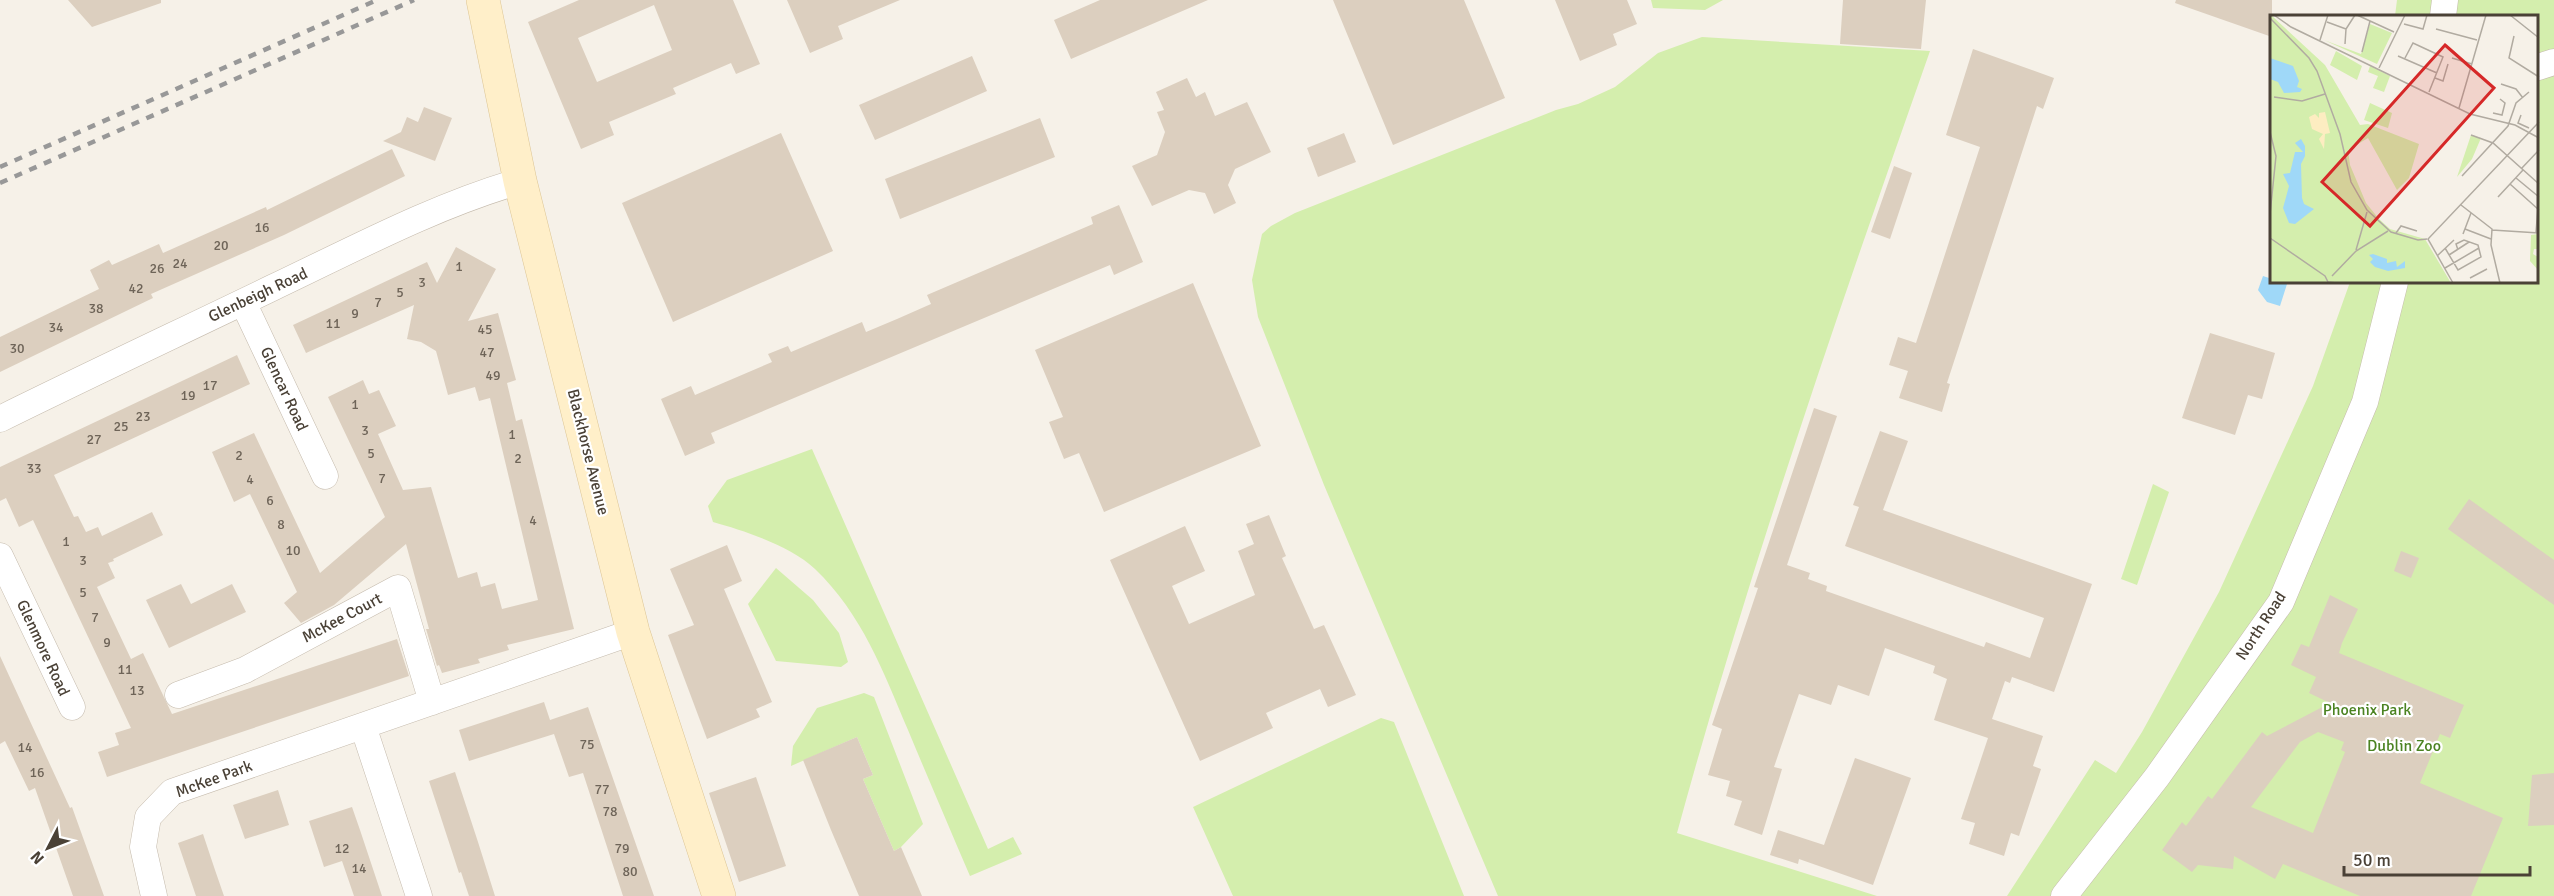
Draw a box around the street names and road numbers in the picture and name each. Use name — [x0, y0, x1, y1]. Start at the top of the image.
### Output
street label: Glenbeigh Road — [205, 263, 311, 327]
street label: Glencar Road — [256, 344, 312, 434]
street label: Blackhorse Avenue — [563, 387, 613, 517]
street label: McKee Court — [299, 588, 386, 647]
street label: North Road — [2232, 588, 2290, 664]
street label: Glenmore Road — [12, 597, 74, 699]
street label: McKee Park — [173, 756, 255, 802]

